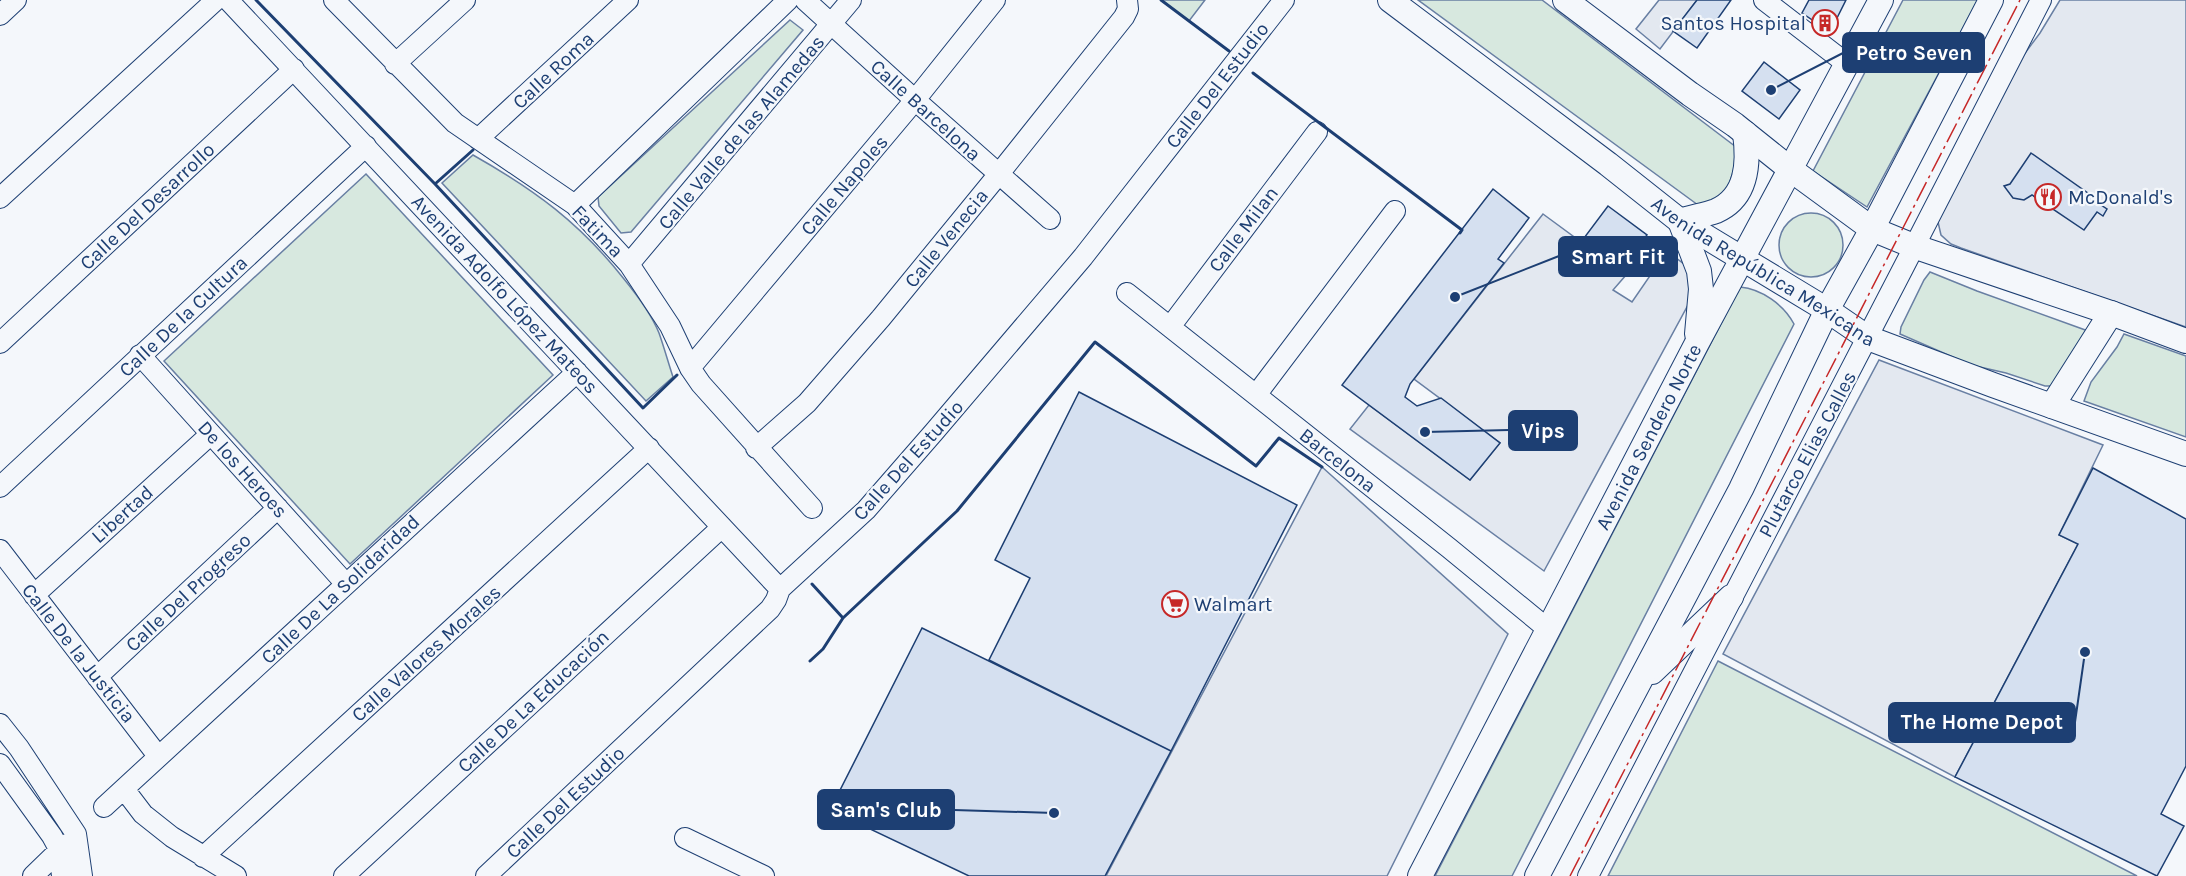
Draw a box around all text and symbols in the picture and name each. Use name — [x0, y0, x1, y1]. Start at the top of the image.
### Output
building icon: Santos Hospital — [1810, 8, 1840, 38]
place label: Santos Hospital — [1661, 12, 1806, 35]
street label: Calle Del Estudio — [1161, 18, 1274, 153]
street label: Calle Roma — [508, 27, 599, 114]
street label: Calle Valle de las Alamedas — [653, 31, 829, 234]
callout: Petro Seven — [1843, 33, 1984, 72]
text: Petro Seven — [1856, 41, 1972, 65]
street label: Calle Barcelona — [866, 55, 986, 166]
street label: Calle Napoles — [796, 131, 893, 240]
street label: Calle Del Desarrollo — [75, 138, 219, 275]
street label: Calle Milan — [1204, 182, 1283, 277]
restaurant icon: McDonald's — [2033, 182, 2063, 212]
street label: Calle Venecia — [900, 184, 993, 292]
place label: McDonald's — [2068, 186, 2173, 209]
street label: Avenida Adolfo López Mateos — [407, 190, 603, 398]
street label: Avenida República Mexicana — [1647, 192, 1878, 351]
street label: Fatima — [567, 200, 628, 262]
callout: Smart Fit — [1559, 237, 1677, 276]
text: Smart Fit — [1571, 245, 1665, 269]
street label: Calle De la Cultura — [114, 251, 252, 382]
street label: Avenida Sendero Norte — [1591, 340, 1706, 534]
street label: Plutarco Elias Calles — [1754, 367, 1861, 541]
street label: Calle Del Estudio — [848, 396, 968, 525]
callout: Vips — [1509, 411, 1577, 450]
street label: De los Heroes — [193, 416, 292, 523]
text: Vips — [1521, 419, 1565, 443]
street label: Barcelona — [1295, 423, 1381, 497]
street label: Libertad — [87, 481, 158, 548]
street label: Calle De La Solidaridad — [256, 510, 424, 669]
street label: Calle Del Progreso — [121, 528, 256, 656]
street label: Calle De la Justicia — [17, 579, 140, 728]
street label: Calle Valores Morales — [347, 580, 506, 726]
supermarket icon: Walmart — [1160, 589, 1190, 619]
place label: Walmart — [1194, 593, 1273, 616]
street label: Calle De La Educación — [453, 625, 614, 778]
callout: The Home Depot — [1889, 703, 2075, 742]
text: The Home Depot — [1901, 710, 2063, 734]
street label: Calle Del Estudio — [501, 742, 629, 863]
callout: Sam's Club — [818, 790, 954, 829]
text: Sam's Club — [830, 798, 942, 822]

